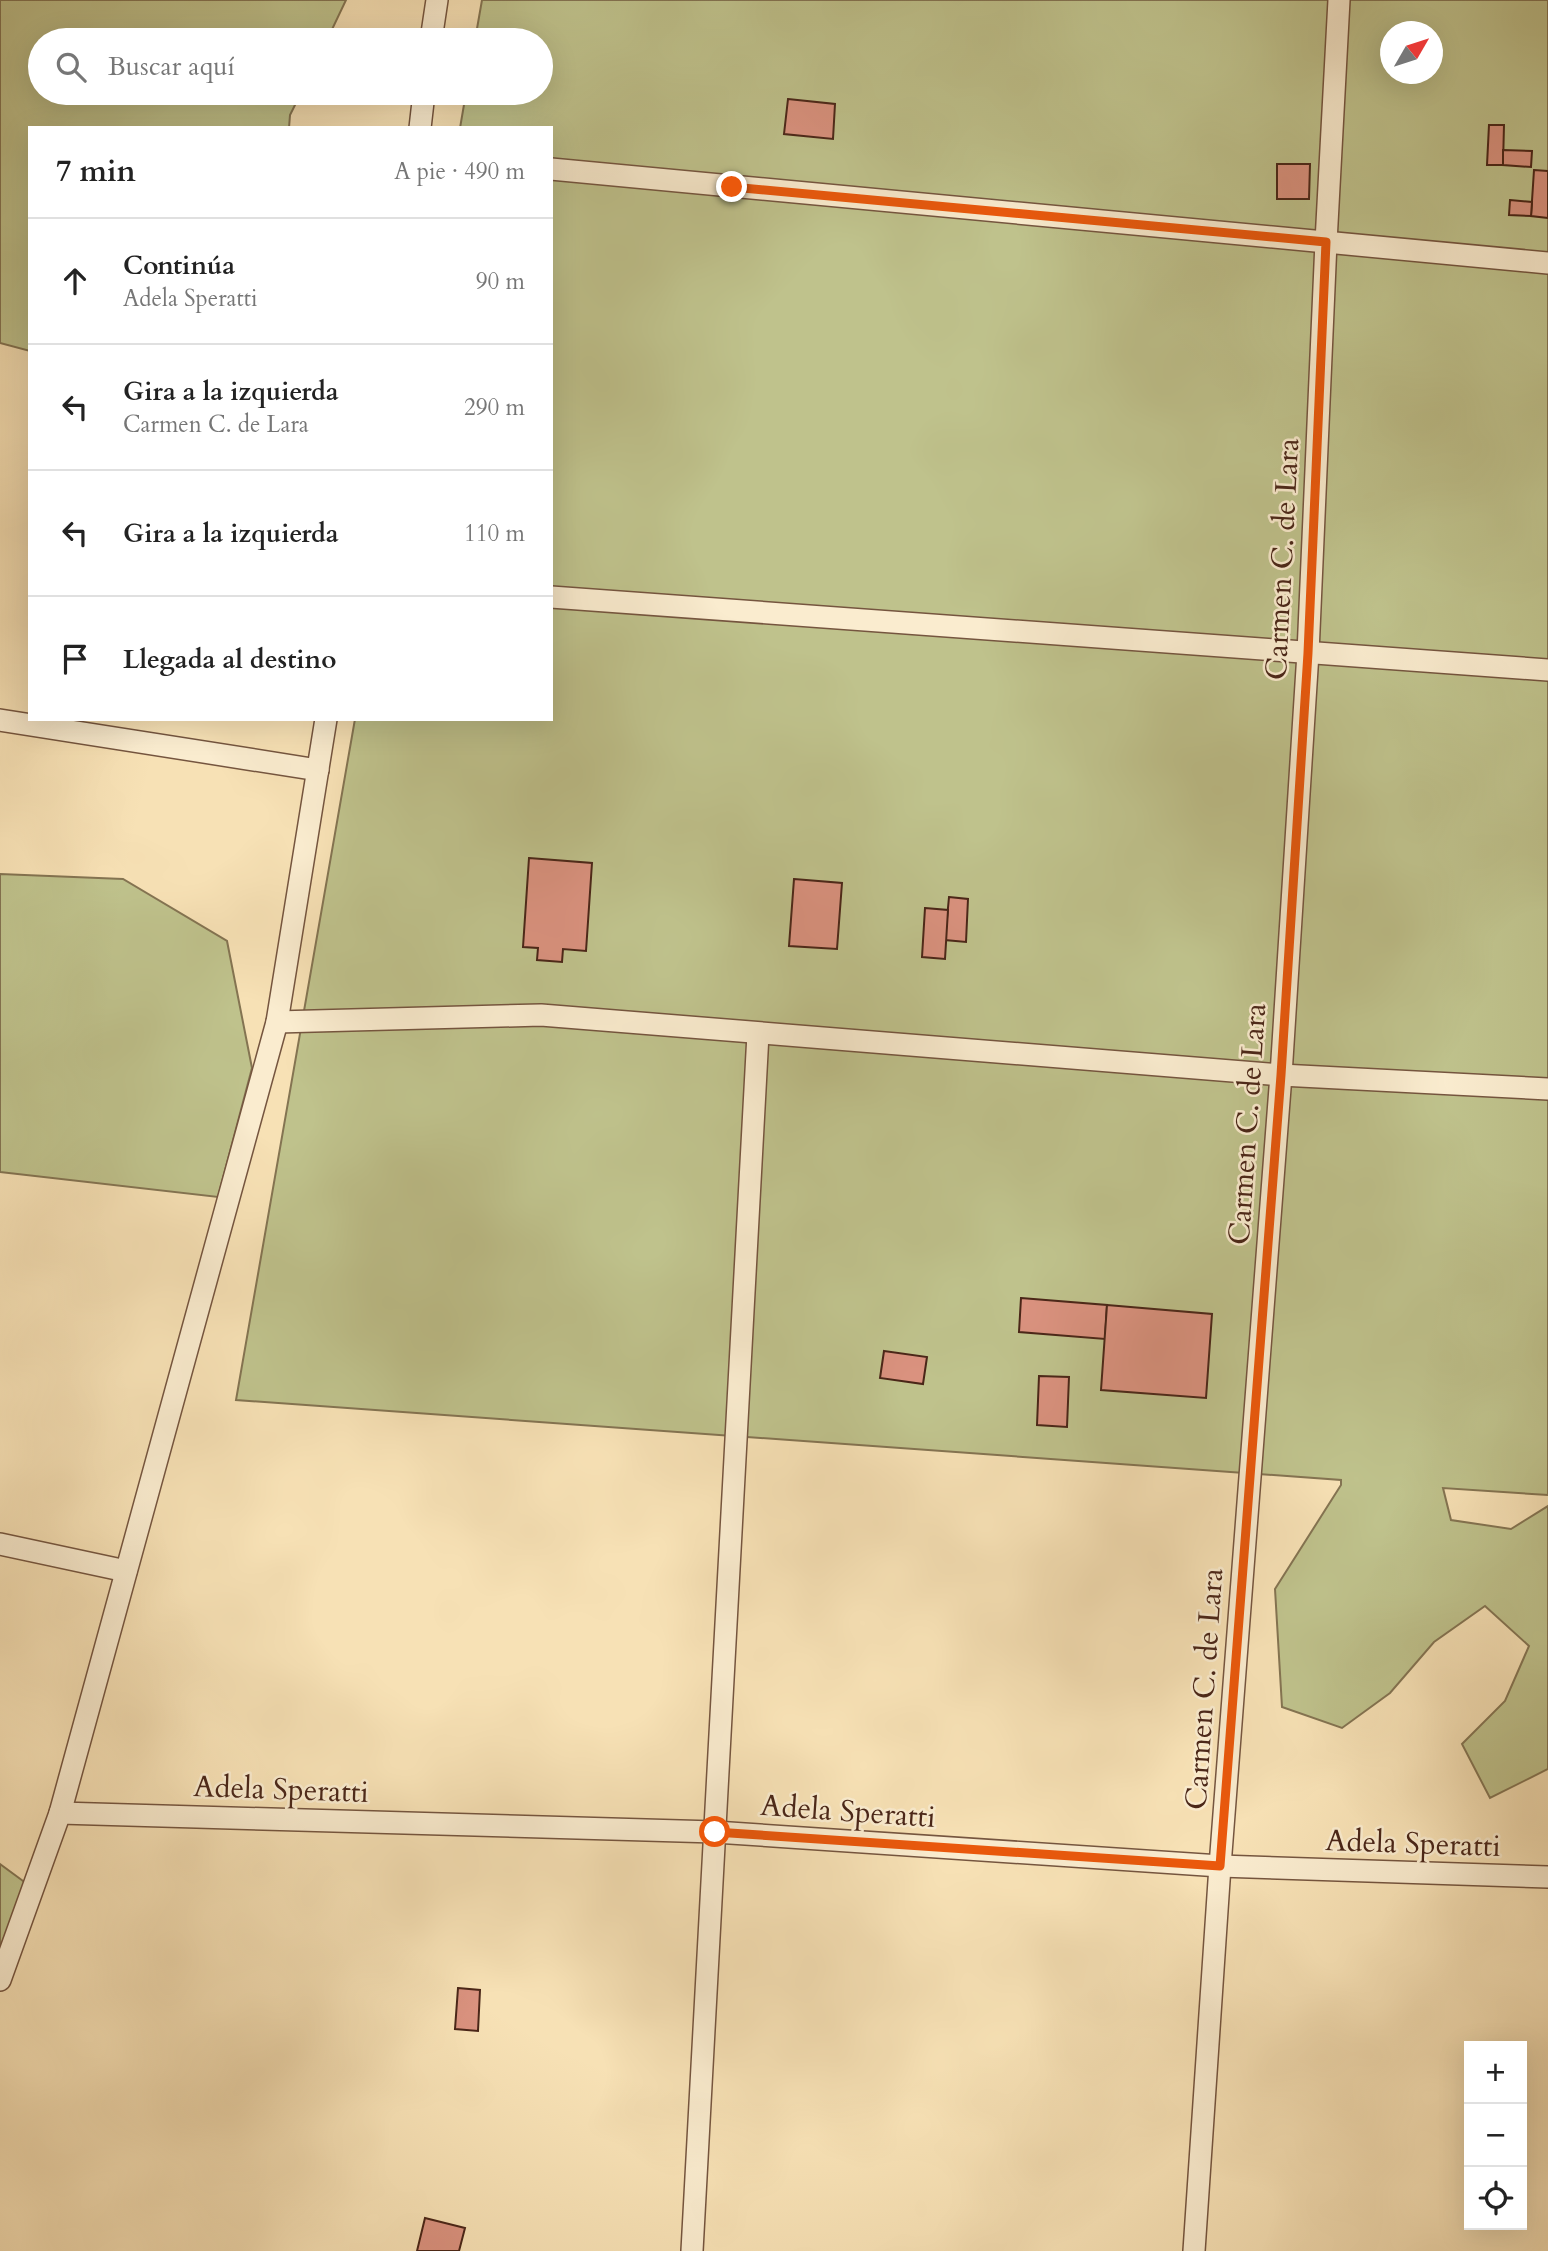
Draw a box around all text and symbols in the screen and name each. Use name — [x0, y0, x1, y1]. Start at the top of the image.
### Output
north arrow — [1380, 21, 1443, 84]
search box — [28, 28, 553, 105]
icon: search — [52, 48, 90, 86]
text: Buscar aquí — [108, 49, 235, 84]
text: 7 min — [56, 151, 136, 192]
text: A pie · 490 m — [394, 156, 525, 187]
route end — [716, 171, 747, 202]
text: Continúa — [123, 248, 235, 283]
icon: ahead — [56, 262, 94, 300]
text: 90 m — [476, 266, 525, 297]
text: Adela Speratti — [123, 283, 258, 314]
text: Gira a la izquierda — [123, 374, 339, 409]
icon: left — [56, 388, 94, 426]
text: 290 m — [464, 392, 525, 423]
text: Carmen C. de Lara — [123, 409, 309, 440]
street label: Carmen C. de Lara — [1256, 437, 1309, 681]
icon: left — [56, 514, 94, 552]
text: Gira a la izquierda — [123, 516, 339, 551]
text: 110 m — [464, 518, 525, 549]
icon: arrive — [56, 640, 94, 678]
text: Llegada al destino — [123, 642, 337, 677]
street label: Carmen C. de Lara — [1219, 1002, 1276, 1246]
street label: Carmen C. de Lara — [1176, 1567, 1233, 1811]
street label: Adela Speratti — [193, 1766, 369, 1813]
street label: Adela Speratti — [759, 1785, 937, 1838]
route start — [699, 1816, 730, 1847]
street label: Adela Speratti — [1325, 1820, 1501, 1867]
map controls — [1464, 2041, 1527, 2230]
button: + — [1464, 2041, 1527, 2104]
button: − — [1464, 2104, 1527, 2167]
button: locate — [1464, 2167, 1527, 2230]

